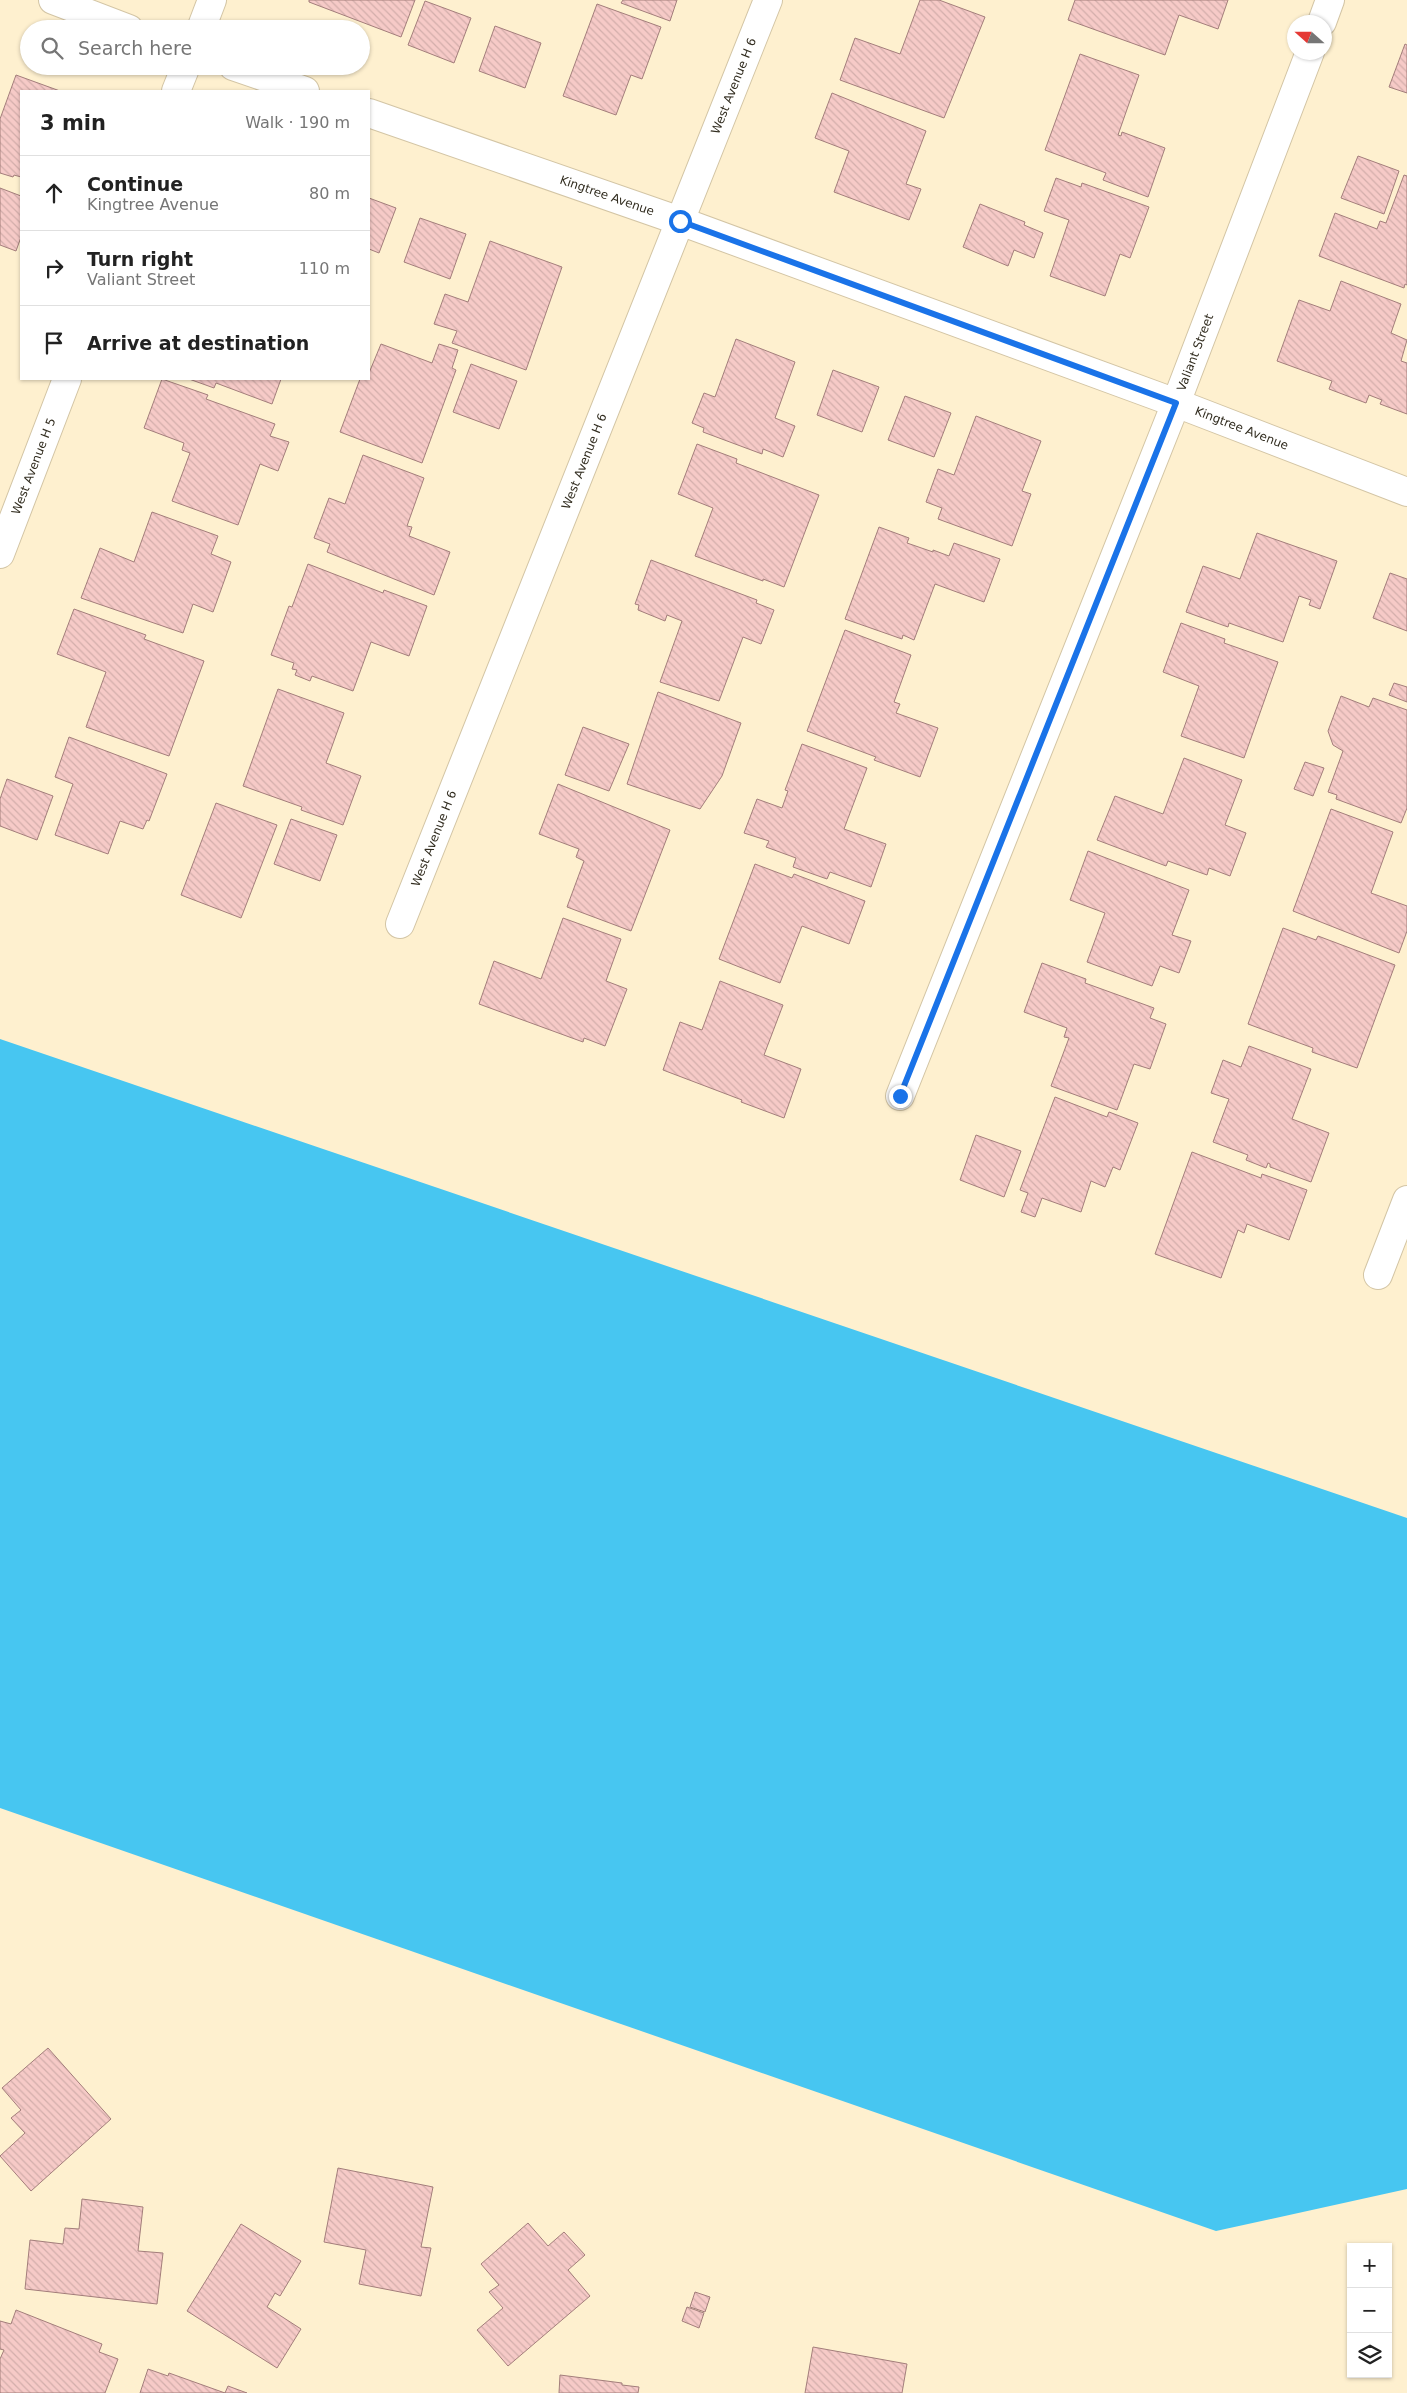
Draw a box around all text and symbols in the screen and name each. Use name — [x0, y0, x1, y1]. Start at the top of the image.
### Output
north arrow — [1287, 15, 1332, 60]
search box — [20, 20, 370, 75]
icon: search — [38, 34, 66, 62]
street label: West Avenue H 6 — [708, 36, 759, 136]
text: Search here — [78, 37, 192, 59]
text: 3 min — [40, 111, 106, 135]
text: Walk · 190 m — [245, 113, 350, 132]
text: Continue — [87, 173, 183, 195]
street label: Kingtree Avenue — [558, 173, 656, 219]
icon: ahead — [40, 179, 68, 207]
text: 80 m — [309, 184, 350, 203]
text: Kingtree Avenue — [87, 195, 219, 214]
route start — [669, 210, 692, 233]
text: Turn right — [87, 248, 193, 270]
icon: right — [40, 254, 68, 282]
text: 110 m — [299, 259, 350, 278]
text: Valiant Street — [87, 270, 195, 289]
street label: Valiant Street — [1174, 312, 1216, 393]
icon: arrive — [40, 329, 68, 357]
text: Arrive at destination — [87, 332, 309, 354]
street label: Kingtree Avenue — [1193, 404, 1290, 453]
street label: West Avenue H 6 — [559, 411, 610, 511]
street label: West Avenue H 5 — [9, 416, 58, 516]
street label: West Avenue H 6 — [409, 788, 459, 889]
route end — [889, 1085, 912, 1108]
map controls — [1347, 2243, 1392, 2378]
button: + — [1347, 2243, 1392, 2288]
button: − — [1347, 2288, 1392, 2333]
button: layers — [1347, 2333, 1392, 2378]

